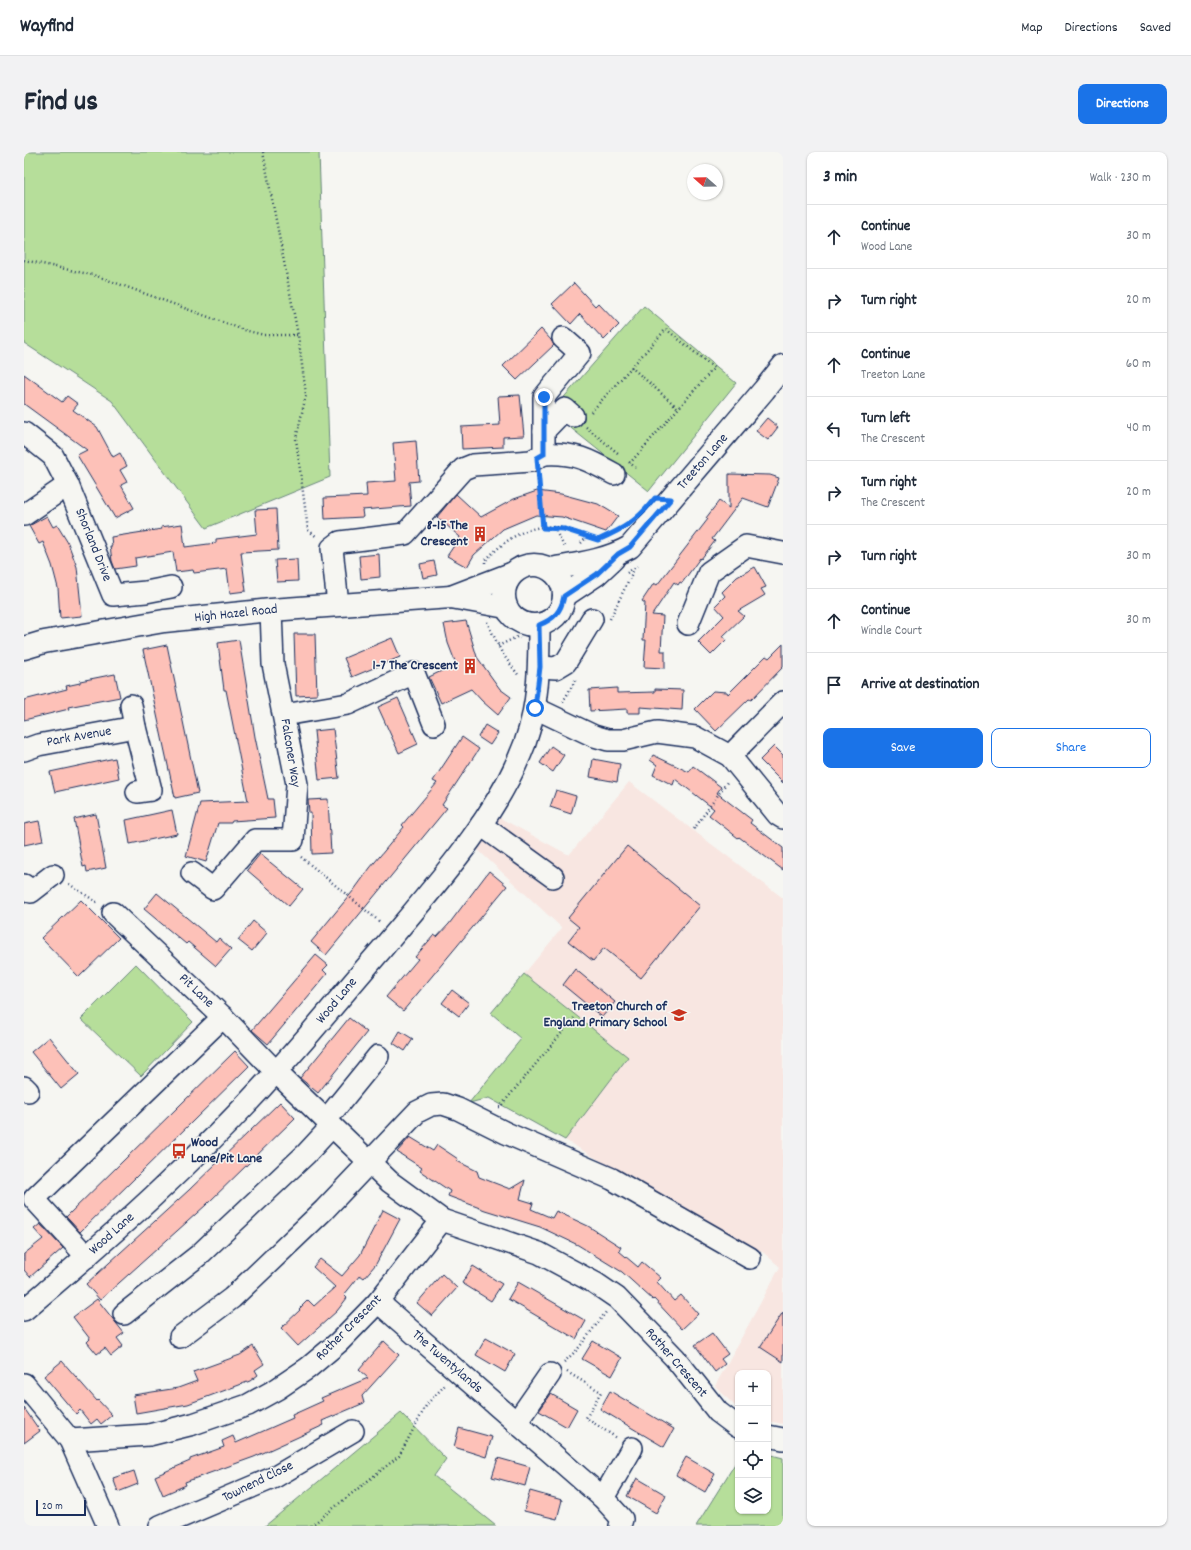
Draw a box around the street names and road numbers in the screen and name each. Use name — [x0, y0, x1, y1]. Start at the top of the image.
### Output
street label: Treeton Lane — [673, 429, 733, 495]
street label: Shorland Drive — [69, 505, 117, 585]
street label: High Hazel Road — [193, 600, 279, 628]
street label: Falconer Way — [275, 717, 305, 789]
street label: Park Avenue — [45, 721, 113, 753]
street label: Pit Lane — [174, 969, 218, 1013]
street label: Wood Lane — [312, 973, 362, 1029]
street label: Wood Lane — [85, 1208, 139, 1260]
street label: Rother Crescent — [311, 1290, 387, 1366]
street label: Rother Crescent — [640, 1324, 712, 1402]
street label: The Twentylands — [407, 1325, 487, 1399]
street label: Townend Close — [219, 1456, 297, 1508]

